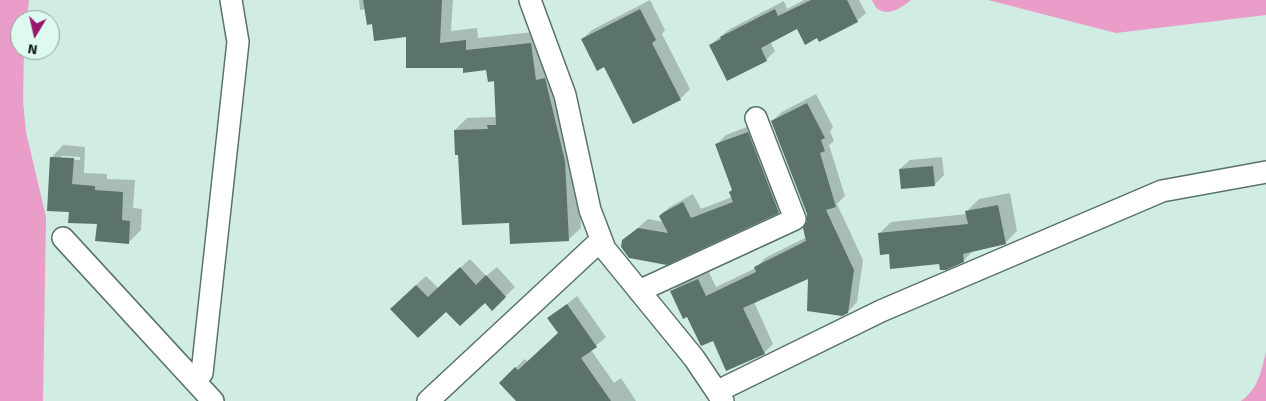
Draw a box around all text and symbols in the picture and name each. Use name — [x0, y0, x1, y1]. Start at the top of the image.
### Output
north arrow — [10, 10, 60, 60]
text: N — [27, 40, 39, 58]

